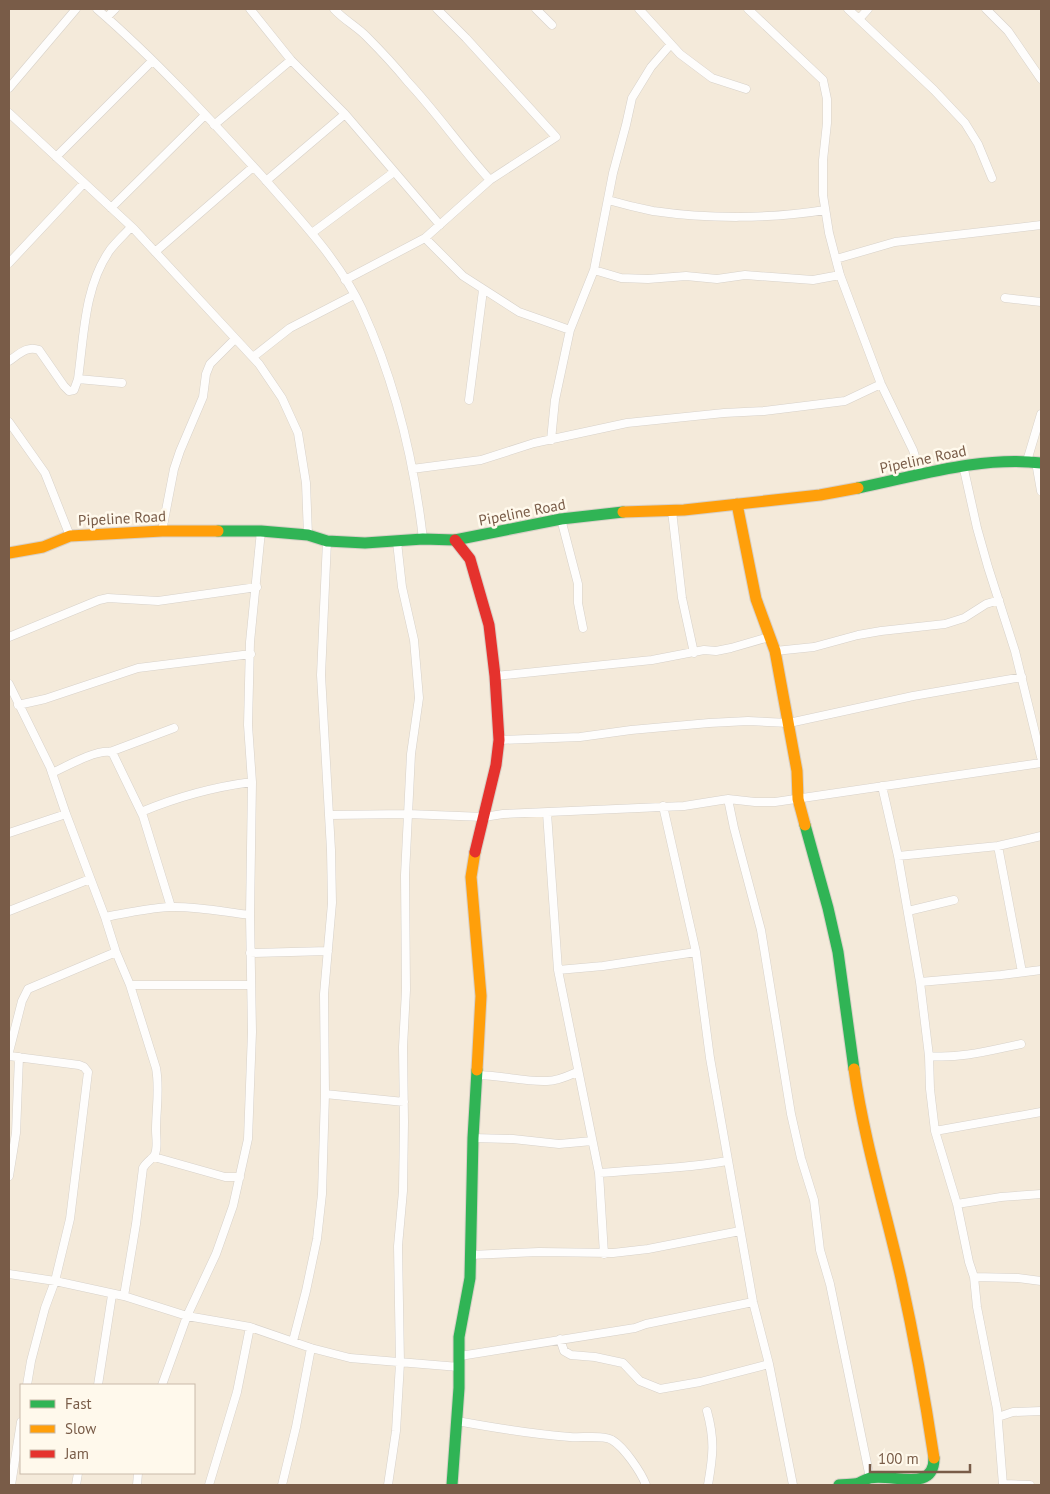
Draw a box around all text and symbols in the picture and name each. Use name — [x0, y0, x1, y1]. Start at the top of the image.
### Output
street label: Pipeline Road — [878, 441, 968, 477]
street label: Pipeline Road — [477, 494, 567, 530]
street label: Pipeline Road — [77, 506, 167, 530]
legend — [20, 1384, 195, 1474]
text: Fast — [65, 1394, 92, 1413]
text: Slow — [65, 1419, 96, 1438]
scale bar — [870, 1442, 970, 1474]
text: Jam — [64, 1444, 89, 1463]
text: 100 m — [878, 1449, 919, 1468]

